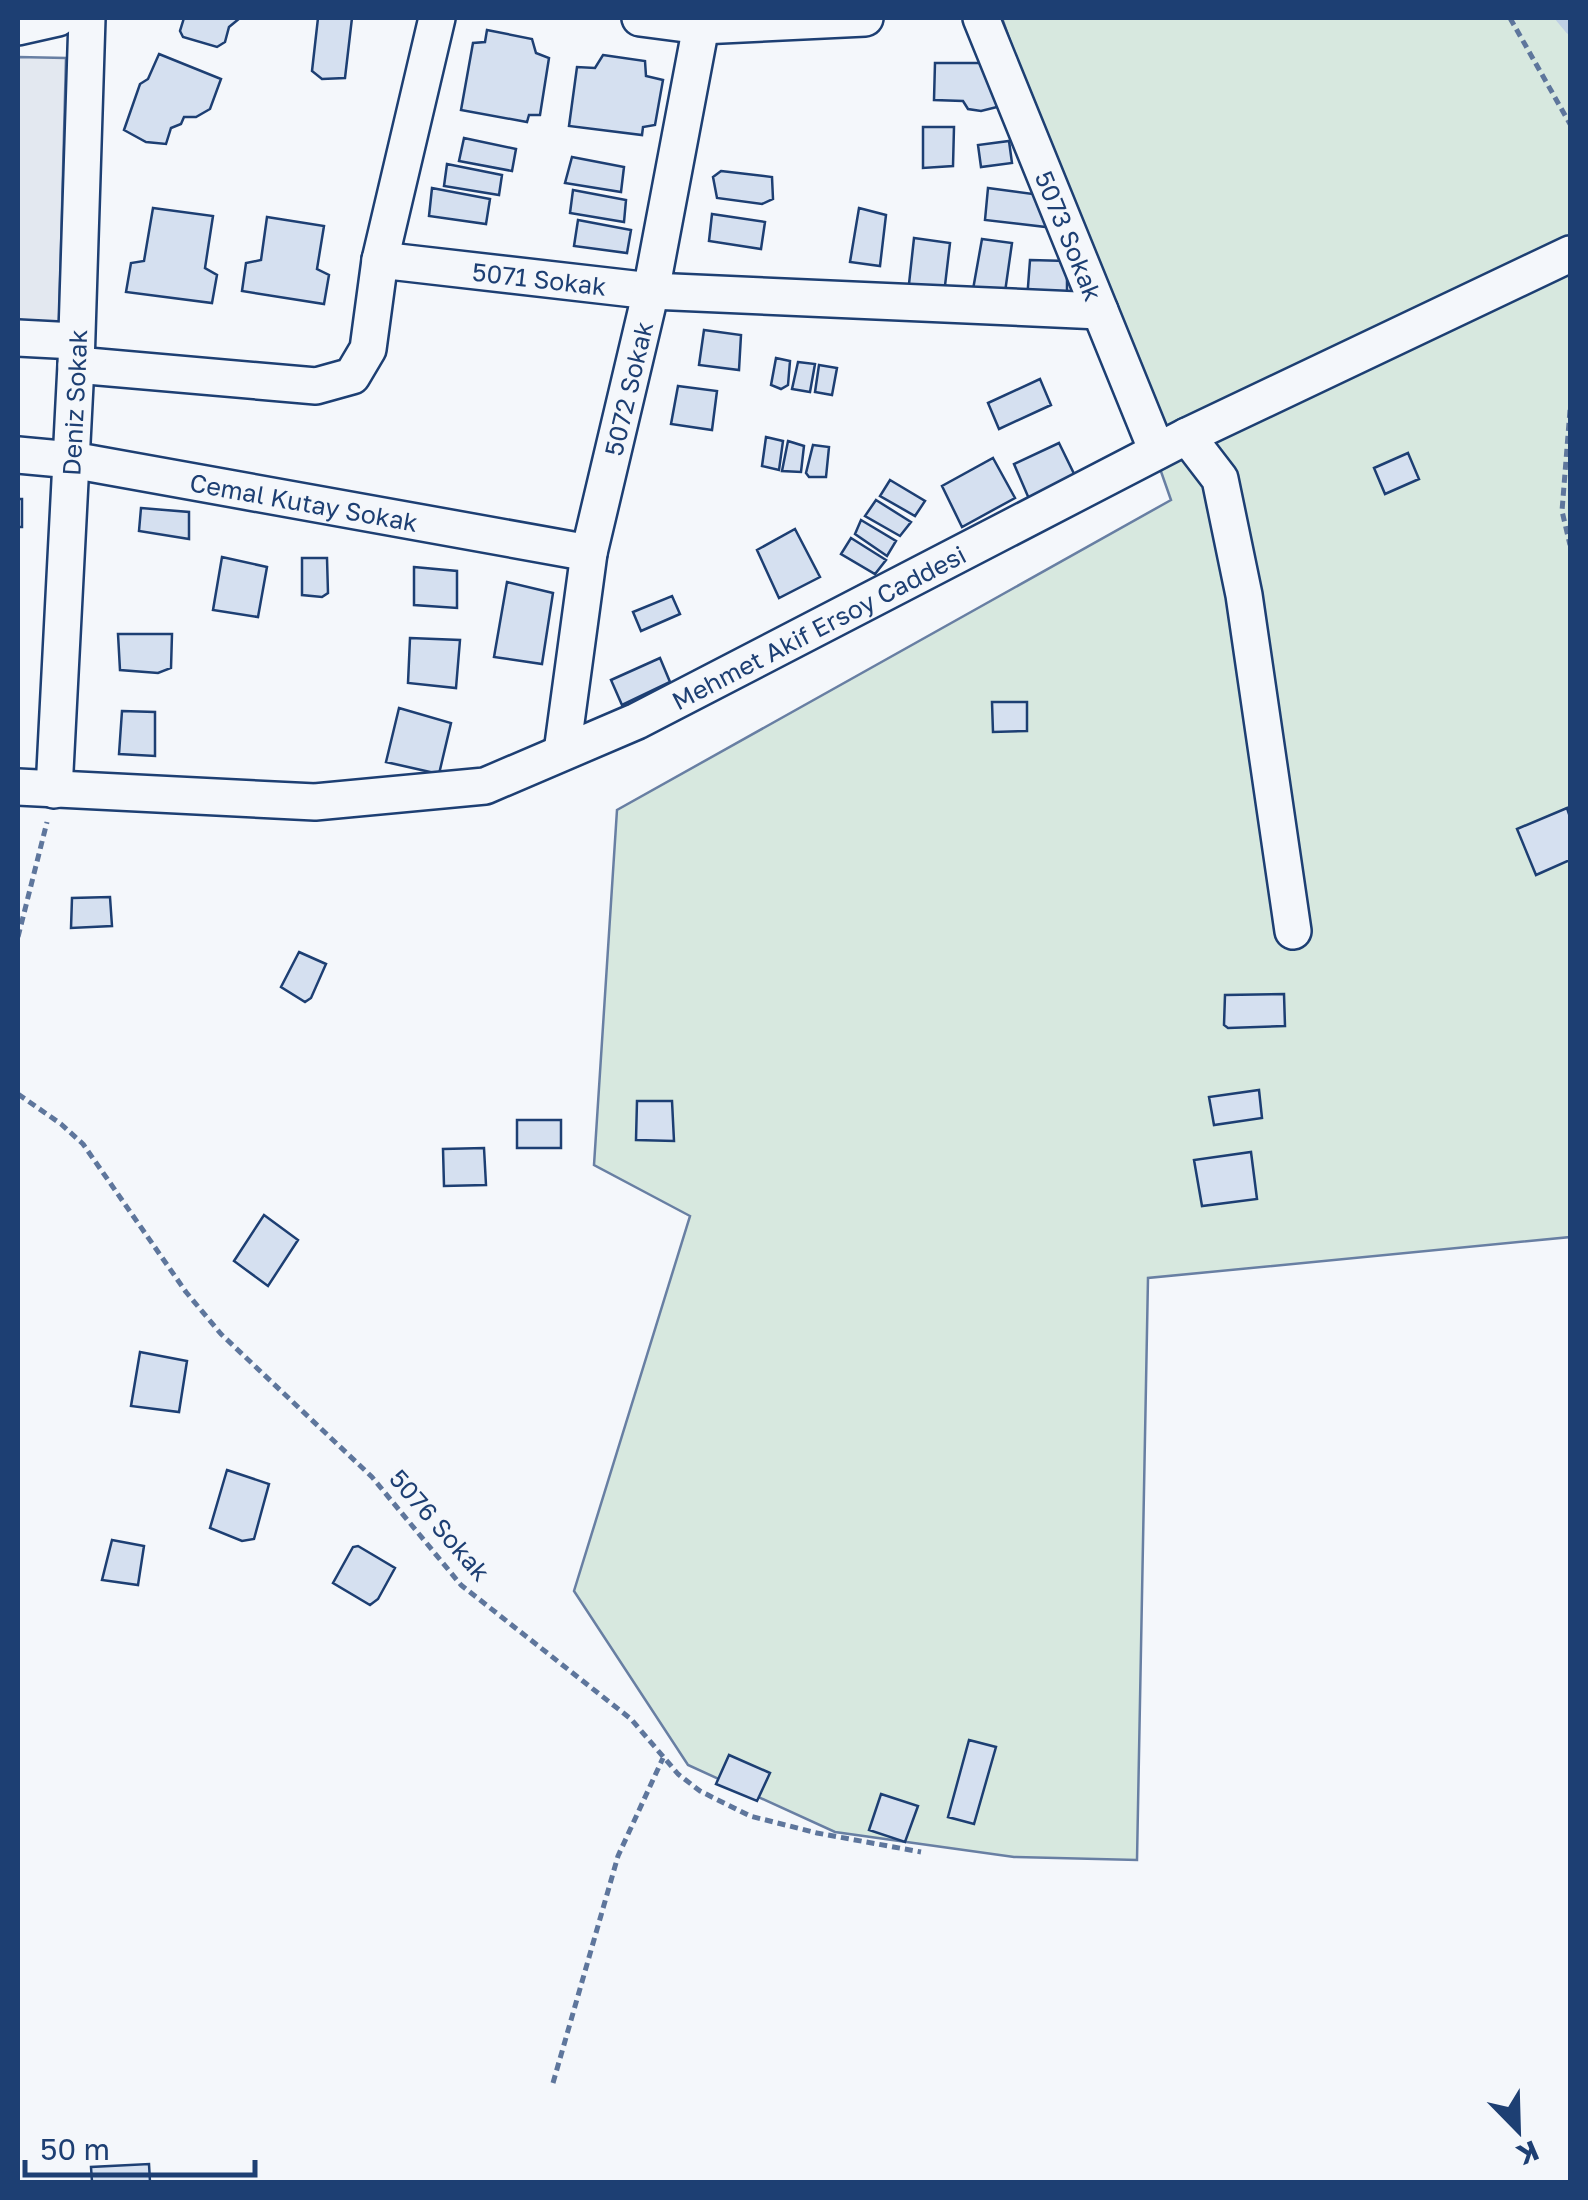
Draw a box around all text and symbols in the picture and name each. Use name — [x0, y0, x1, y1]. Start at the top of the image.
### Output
street label: 5073 Sokak — [1029, 166, 1110, 305]
street label: 5071 Sokak — [471, 255, 608, 301]
street label: 5072 Sokak — [597, 318, 659, 459]
street label: Deniz Sokak — [55, 329, 93, 476]
street label: Cemal Kutay Sokak — [188, 466, 421, 537]
street label: Mehmet Akif Ersoy Caddesi — [666, 538, 971, 716]
street label: 5076 Sokak — [383, 1463, 497, 1587]
north arrow — [1468, 2080, 1568, 2180]
scale bar — [25, 2115, 255, 2177]
text: 50 m — [40, 2131, 110, 2167]
text: K — [1512, 2134, 1544, 2173]

